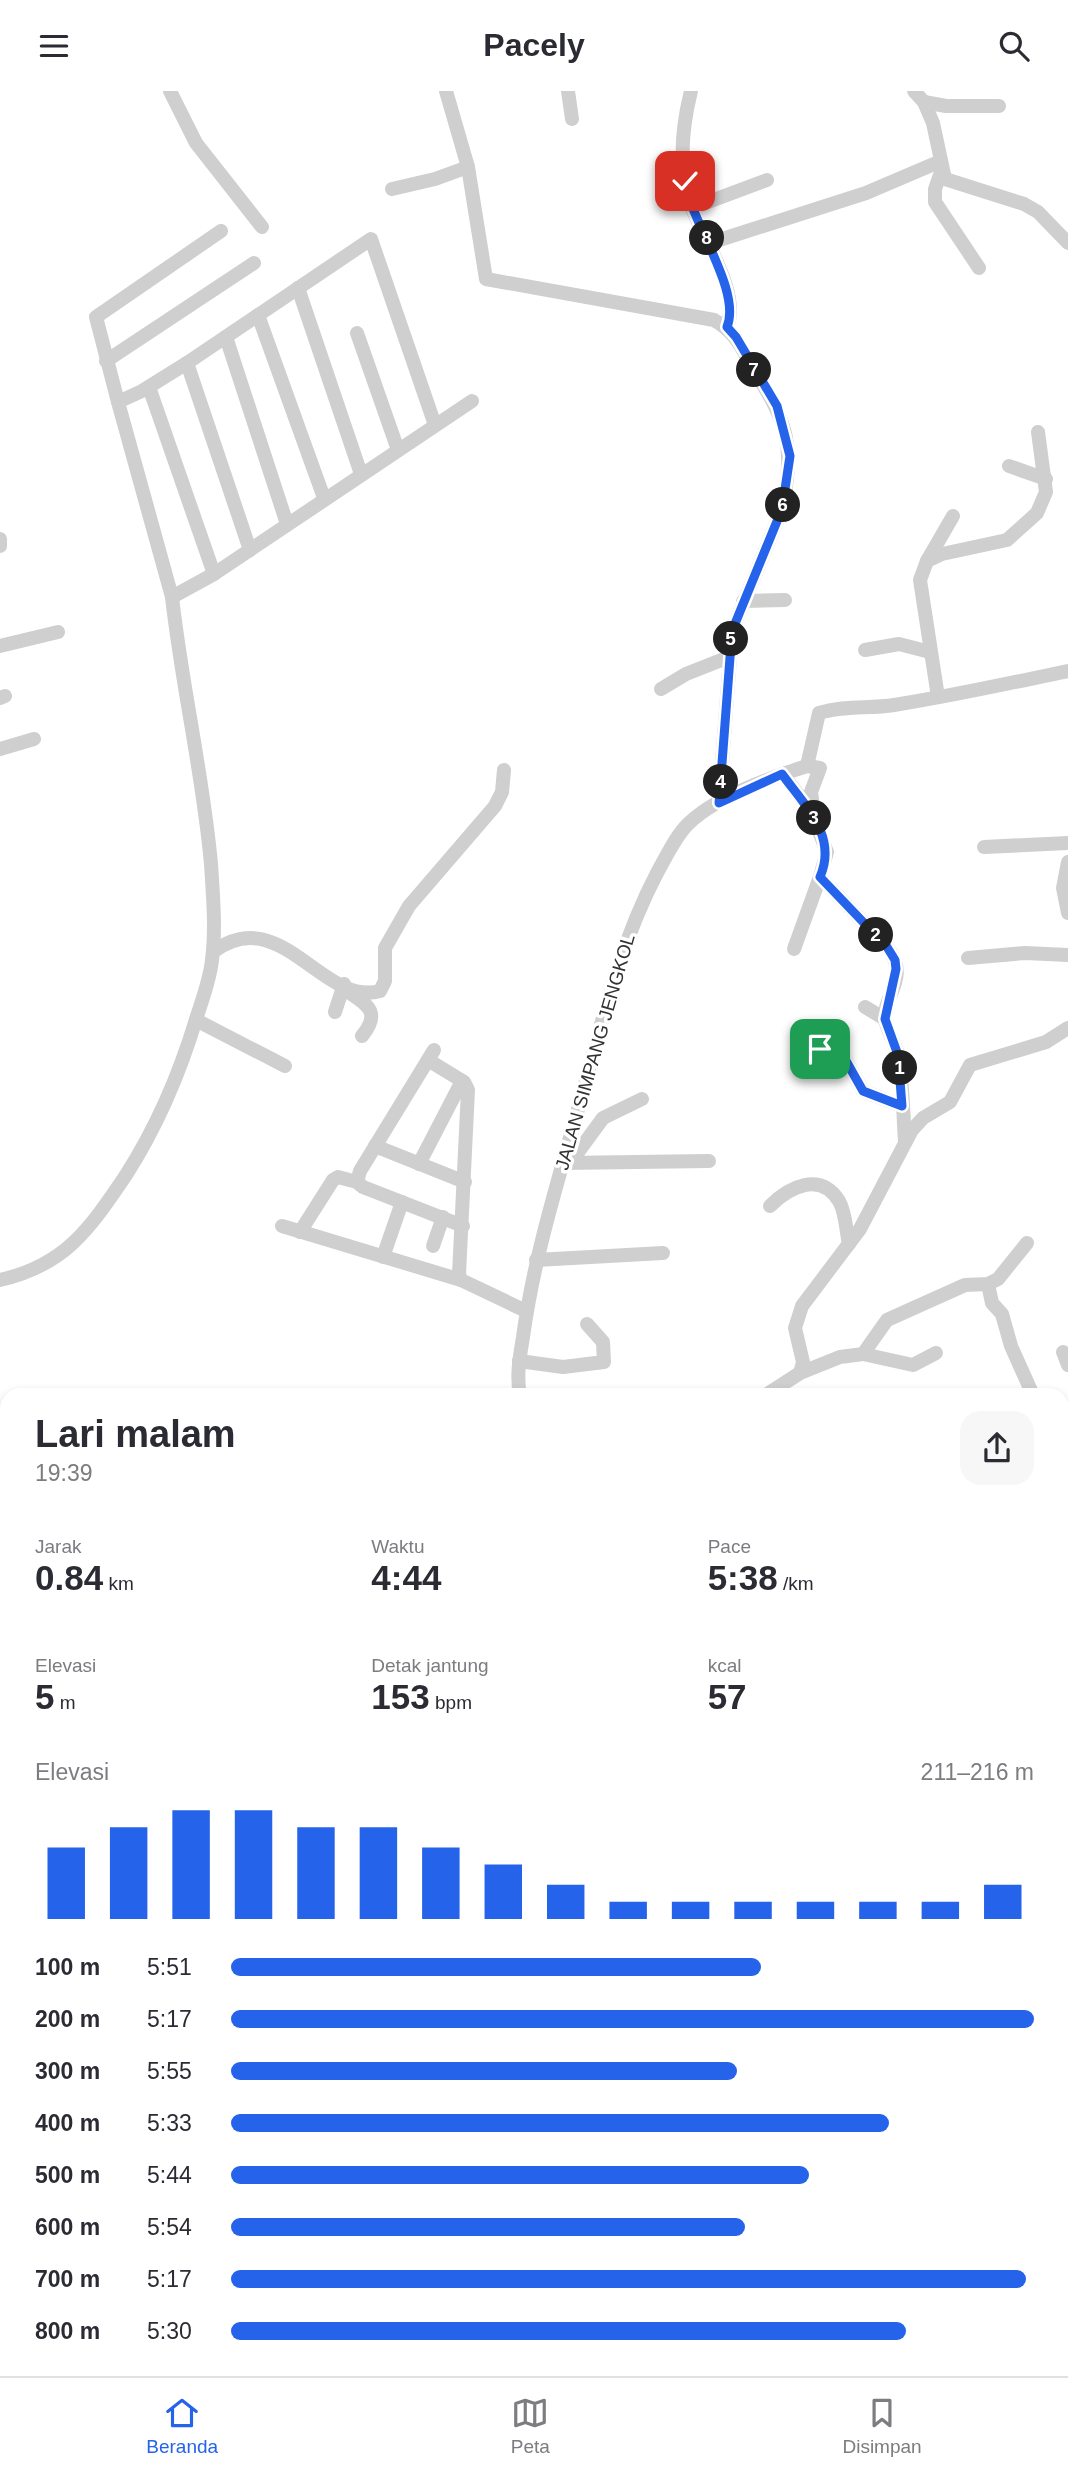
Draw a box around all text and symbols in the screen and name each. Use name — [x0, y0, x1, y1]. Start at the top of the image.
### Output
icon: menu — [35, 27, 73, 65]
text: Pacely — [483, 27, 585, 63]
icon: search — [995, 27, 1033, 65]
pin — [655, 151, 715, 211]
icon: check — [666, 162, 704, 200]
pin: 8 — [690, 221, 724, 255]
text: 8 — [701, 227, 712, 248]
pin: 7 — [736, 353, 772, 387]
text: 7 — [748, 359, 759, 380]
pin: 6 — [766, 487, 800, 523]
text: 6 — [777, 494, 788, 515]
pin: 5 — [714, 621, 748, 657]
text: 5 — [725, 628, 736, 649]
pin: 4 — [704, 765, 738, 799]
text: 4 — [715, 771, 726, 792]
pin: 3 — [796, 801, 832, 835]
text: 3 — [808, 807, 819, 828]
pin: 2 — [858, 917, 894, 953]
text: 2 — [870, 924, 881, 945]
street label: JALAN SIMPANG JENGKOL — [551, 932, 639, 1172]
pin — [790, 1019, 850, 1079]
icon: arrive — [801, 1030, 839, 1068]
pin: 1 — [883, 1051, 918, 1086]
text: 1 — [894, 1057, 905, 1078]
button: share — [960, 1411, 1034, 1485]
text: Lari malam — [35, 1413, 236, 1455]
text: 19:39 — [35, 1460, 93, 1486]
text: Jarak — [35, 1536, 81, 1557]
text: Waktu — [371, 1536, 424, 1557]
text: Pace — [708, 1536, 751, 1557]
text: 0.84 — [35, 1558, 103, 1597]
text: 4:44 — [371, 1558, 441, 1597]
text: 5:38 — [708, 1558, 778, 1597]
text: km — [103, 1573, 134, 1594]
text: /km — [778, 1573, 814, 1594]
text: Elevasi — [35, 1655, 96, 1676]
text: Detak jantung — [371, 1655, 489, 1676]
text: kcal — [708, 1655, 741, 1676]
text: 5 — [35, 1677, 54, 1716]
text: 153 — [371, 1677, 430, 1716]
text: 57 — [708, 1677, 747, 1716]
text: m — [54, 1692, 76, 1713]
text: bpm — [430, 1692, 472, 1713]
text: Elevasi — [35, 1759, 109, 1785]
text: 211–216 m — [921, 1759, 1034, 1785]
text: 100 m — [35, 1954, 100, 1980]
text: 5:51 — [147, 1954, 192, 1980]
text: 200 m — [35, 2006, 100, 2032]
text: 5:17 — [147, 2006, 192, 2032]
text: 300 m — [35, 2058, 100, 2084]
text: 5:55 — [147, 2058, 192, 2084]
text: 400 m — [35, 2110, 100, 2136]
text: 5:33 — [147, 2110, 192, 2136]
text: 500 m — [35, 2162, 100, 2188]
text: 5:44 — [147, 2162, 192, 2188]
text: 600 m — [35, 2214, 100, 2240]
text: 5:54 — [147, 2214, 192, 2240]
text: 700 m — [35, 2266, 100, 2292]
text: 5:17 — [147, 2266, 192, 2292]
text: 800 m — [35, 2318, 100, 2344]
text: 5:30 — [147, 2318, 192, 2344]
tab: Beranda — [146, 2394, 218, 2458]
tab: Peta — [511, 2394, 550, 2458]
tab: Disimpan — [842, 2394, 922, 2458]

